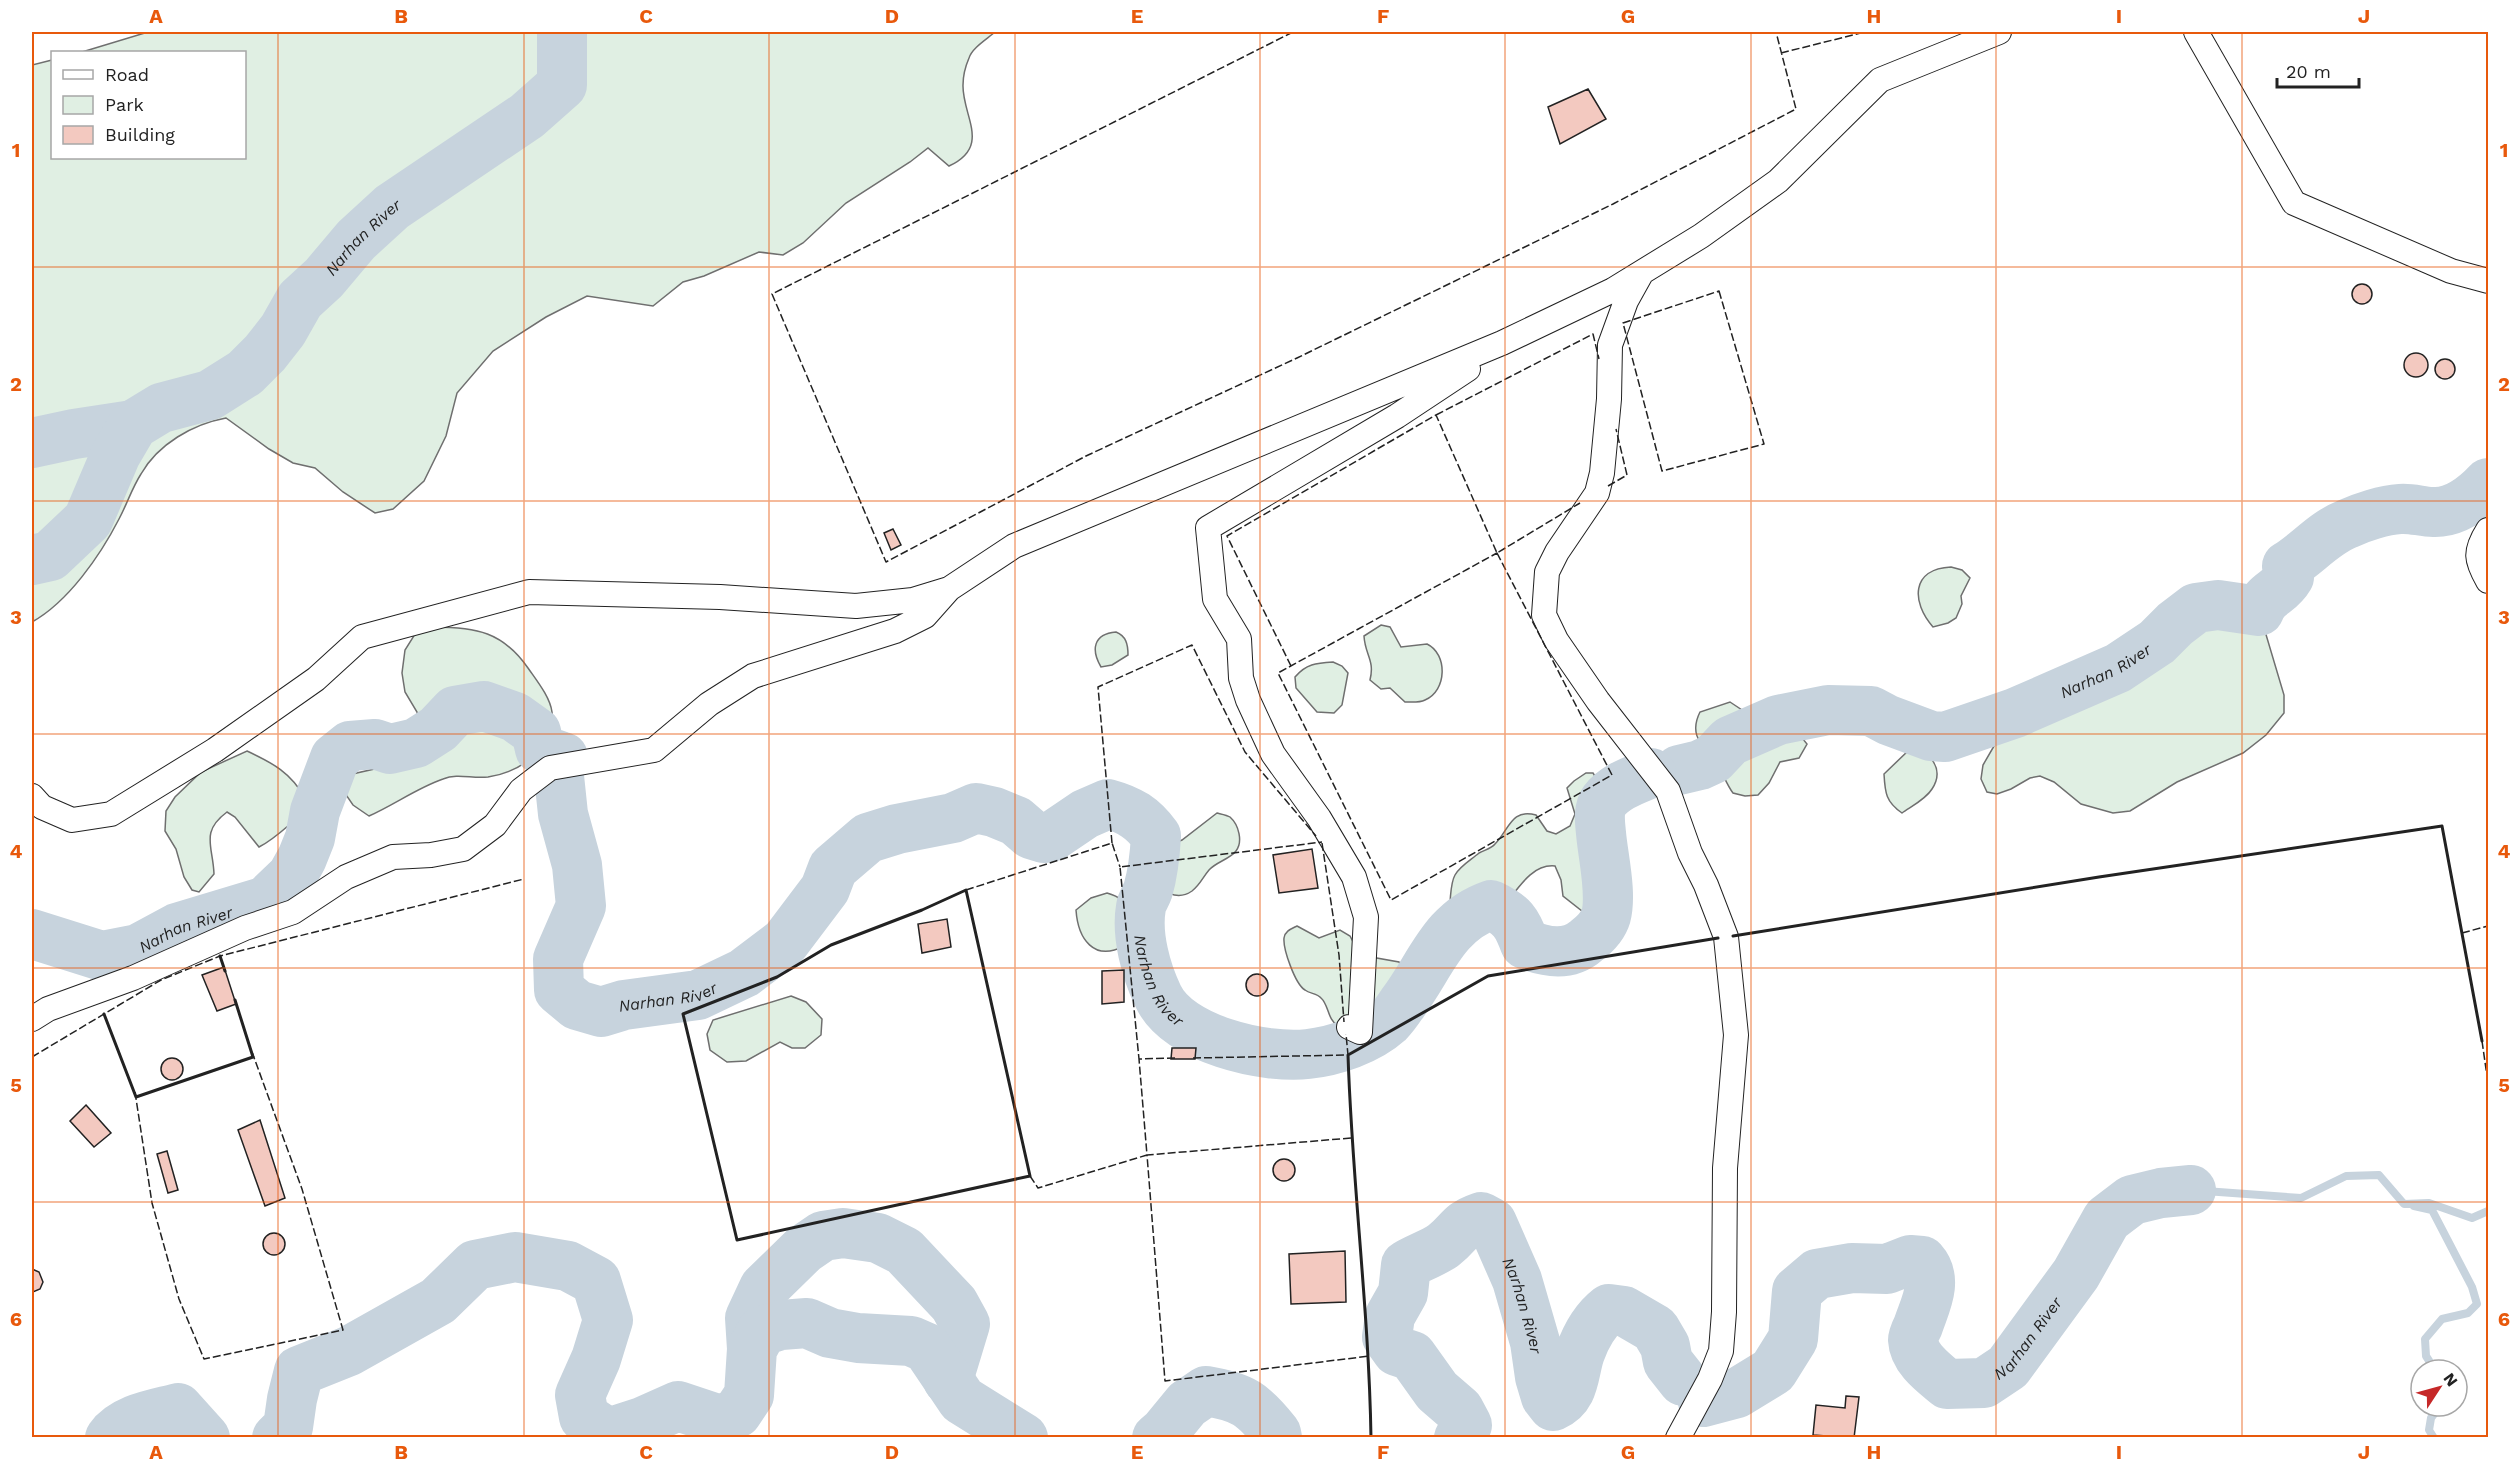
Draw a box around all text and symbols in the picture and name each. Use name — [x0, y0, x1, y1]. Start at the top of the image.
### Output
text: A — [149, 4, 163, 28]
text: B — [394, 4, 408, 28]
text: C — [639, 4, 653, 28]
text: D — [885, 4, 899, 28]
text: E — [1131, 4, 1143, 28]
text: F — [1377, 4, 1389, 28]
text: G — [1621, 4, 1635, 28]
text: H — [1867, 4, 1881, 28]
text: I — [2116, 4, 2122, 28]
text: J — [2358, 4, 2370, 28]
legend — [51, 51, 246, 159]
scale bar — [2277, 51, 2360, 89]
text: 20 m — [2286, 61, 2331, 82]
text: Road — [105, 64, 149, 85]
text: Park — [105, 94, 144, 115]
text: Building — [105, 124, 175, 145]
text: 1 — [12, 138, 20, 162]
text: 1 — [2500, 138, 2508, 162]
water label: Narhan River — [321, 195, 405, 279]
text: 2 — [10, 372, 22, 396]
text: 2 — [2498, 372, 2510, 396]
text: 3 — [10, 605, 22, 629]
text: 3 — [2498, 605, 2510, 629]
water label: Narhan River — [2057, 639, 2155, 702]
text: 4 — [10, 839, 23, 863]
text: 4 — [2498, 839, 2511, 863]
water label: Narhan River — [136, 902, 236, 957]
water label: Narhan River — [1130, 934, 1188, 1031]
water label: Narhan River — [617, 978, 721, 1016]
text: 5 — [10, 1073, 22, 1097]
text: 5 — [2498, 1073, 2510, 1097]
water label: Narhan River — [1498, 1255, 1546, 1355]
water label: Narhan River — [1990, 1293, 2066, 1384]
text: 6 — [10, 1307, 22, 1331]
text: 6 — [2498, 1307, 2510, 1331]
north arrow — [2409, 1358, 2469, 1418]
text: N — [2440, 1369, 2462, 1390]
text: A — [149, 1440, 163, 1464]
text: B — [394, 1440, 408, 1464]
text: C — [639, 1440, 653, 1464]
text: D — [885, 1440, 899, 1464]
text: E — [1131, 1440, 1143, 1464]
text: F — [1377, 1440, 1389, 1464]
text: G — [1621, 1440, 1635, 1464]
text: H — [1867, 1440, 1881, 1464]
text: I — [2116, 1440, 2122, 1464]
text: J — [2358, 1440, 2370, 1464]

